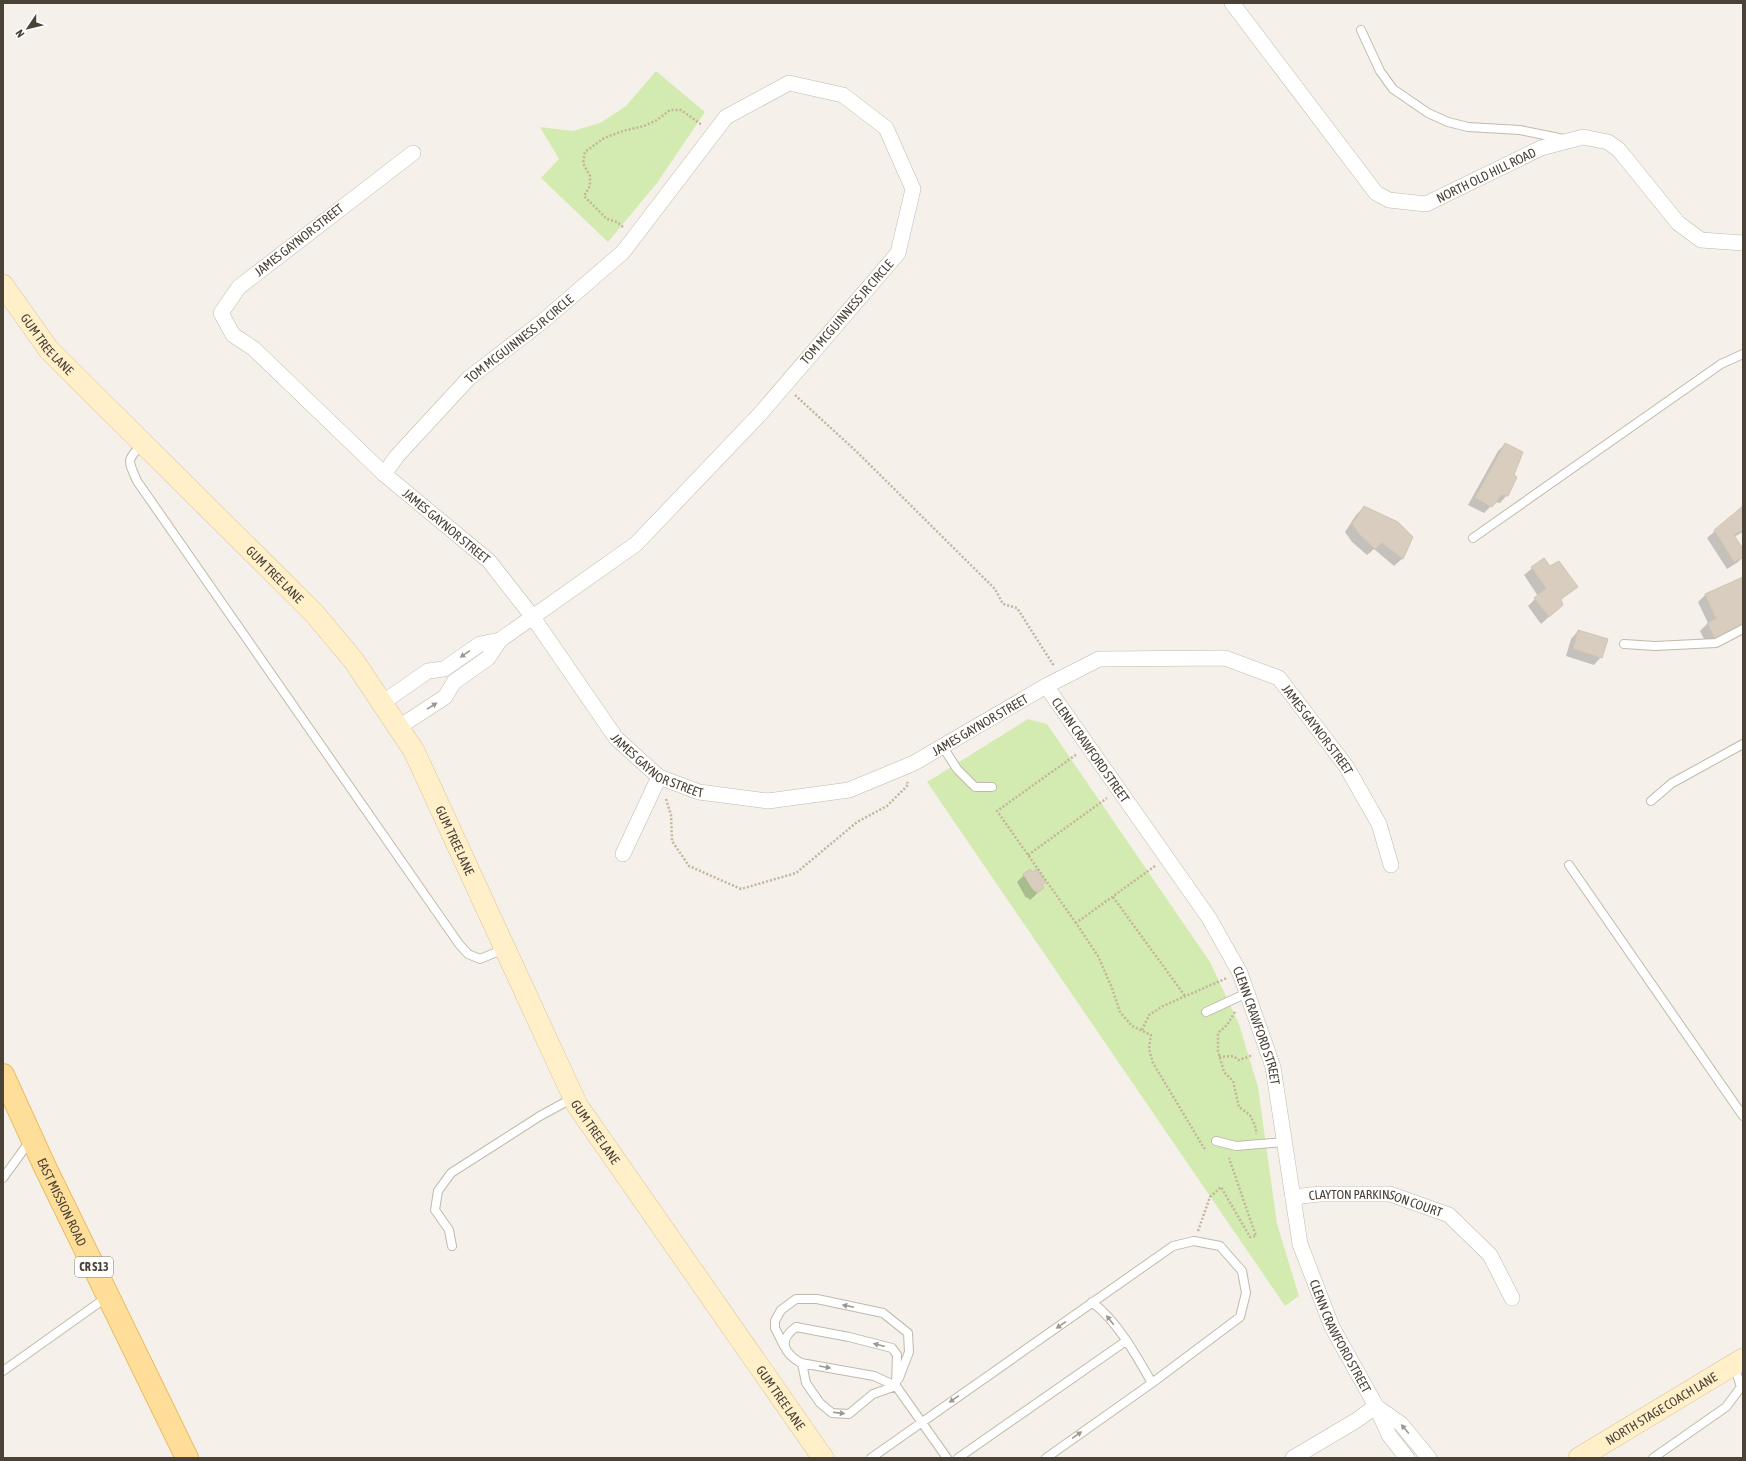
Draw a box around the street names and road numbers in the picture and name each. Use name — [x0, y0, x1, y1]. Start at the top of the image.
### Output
street label: NORTH OLD HILL ROAD — [1434, 144, 1538, 205]
street label: JAMES GAYNOR STREET — [252, 201, 347, 279]
street label: TOM MCGUINNESS JR CIRCLE — [797, 256, 897, 367]
street label: TOM MCGUINNESS JR CIRCLE — [461, 291, 576, 385]
street label: GUM TREE LANE — [18, 311, 77, 378]
street label: JAMES GAYNOR STREET — [400, 485, 493, 566]
street label: GUM TREE LANE — [243, 543, 307, 606]
street label: JAMES GAYNOR STREET — [1279, 682, 1357, 777]
street label: JAMES GAYNOR STREET — [929, 691, 1031, 758]
street label: CLENN CRAWFORD STREET — [1049, 695, 1133, 805]
street label: JAMES GAYNOR STREET — [608, 731, 704, 800]
street label: GUM TREE LANE — [433, 803, 478, 878]
street label: CLENN CRAWFORD STREET — [1230, 963, 1283, 1086]
street label: GUM TREE LANE — [568, 1098, 623, 1167]
street label: EAST MISSION ROAD — [34, 1156, 90, 1248]
street label: CLAYTON PARKINSON COURT — [1308, 1187, 1445, 1220]
road number: CR S13 — [75, 1257, 113, 1277]
street label: CLENN CRAWFORD STREET — [1307, 1277, 1375, 1395]
street label: GUM TREE LANE — [753, 1363, 809, 1433]
street label: NORTH STAGE COACH LANE — [1603, 1369, 1720, 1448]

